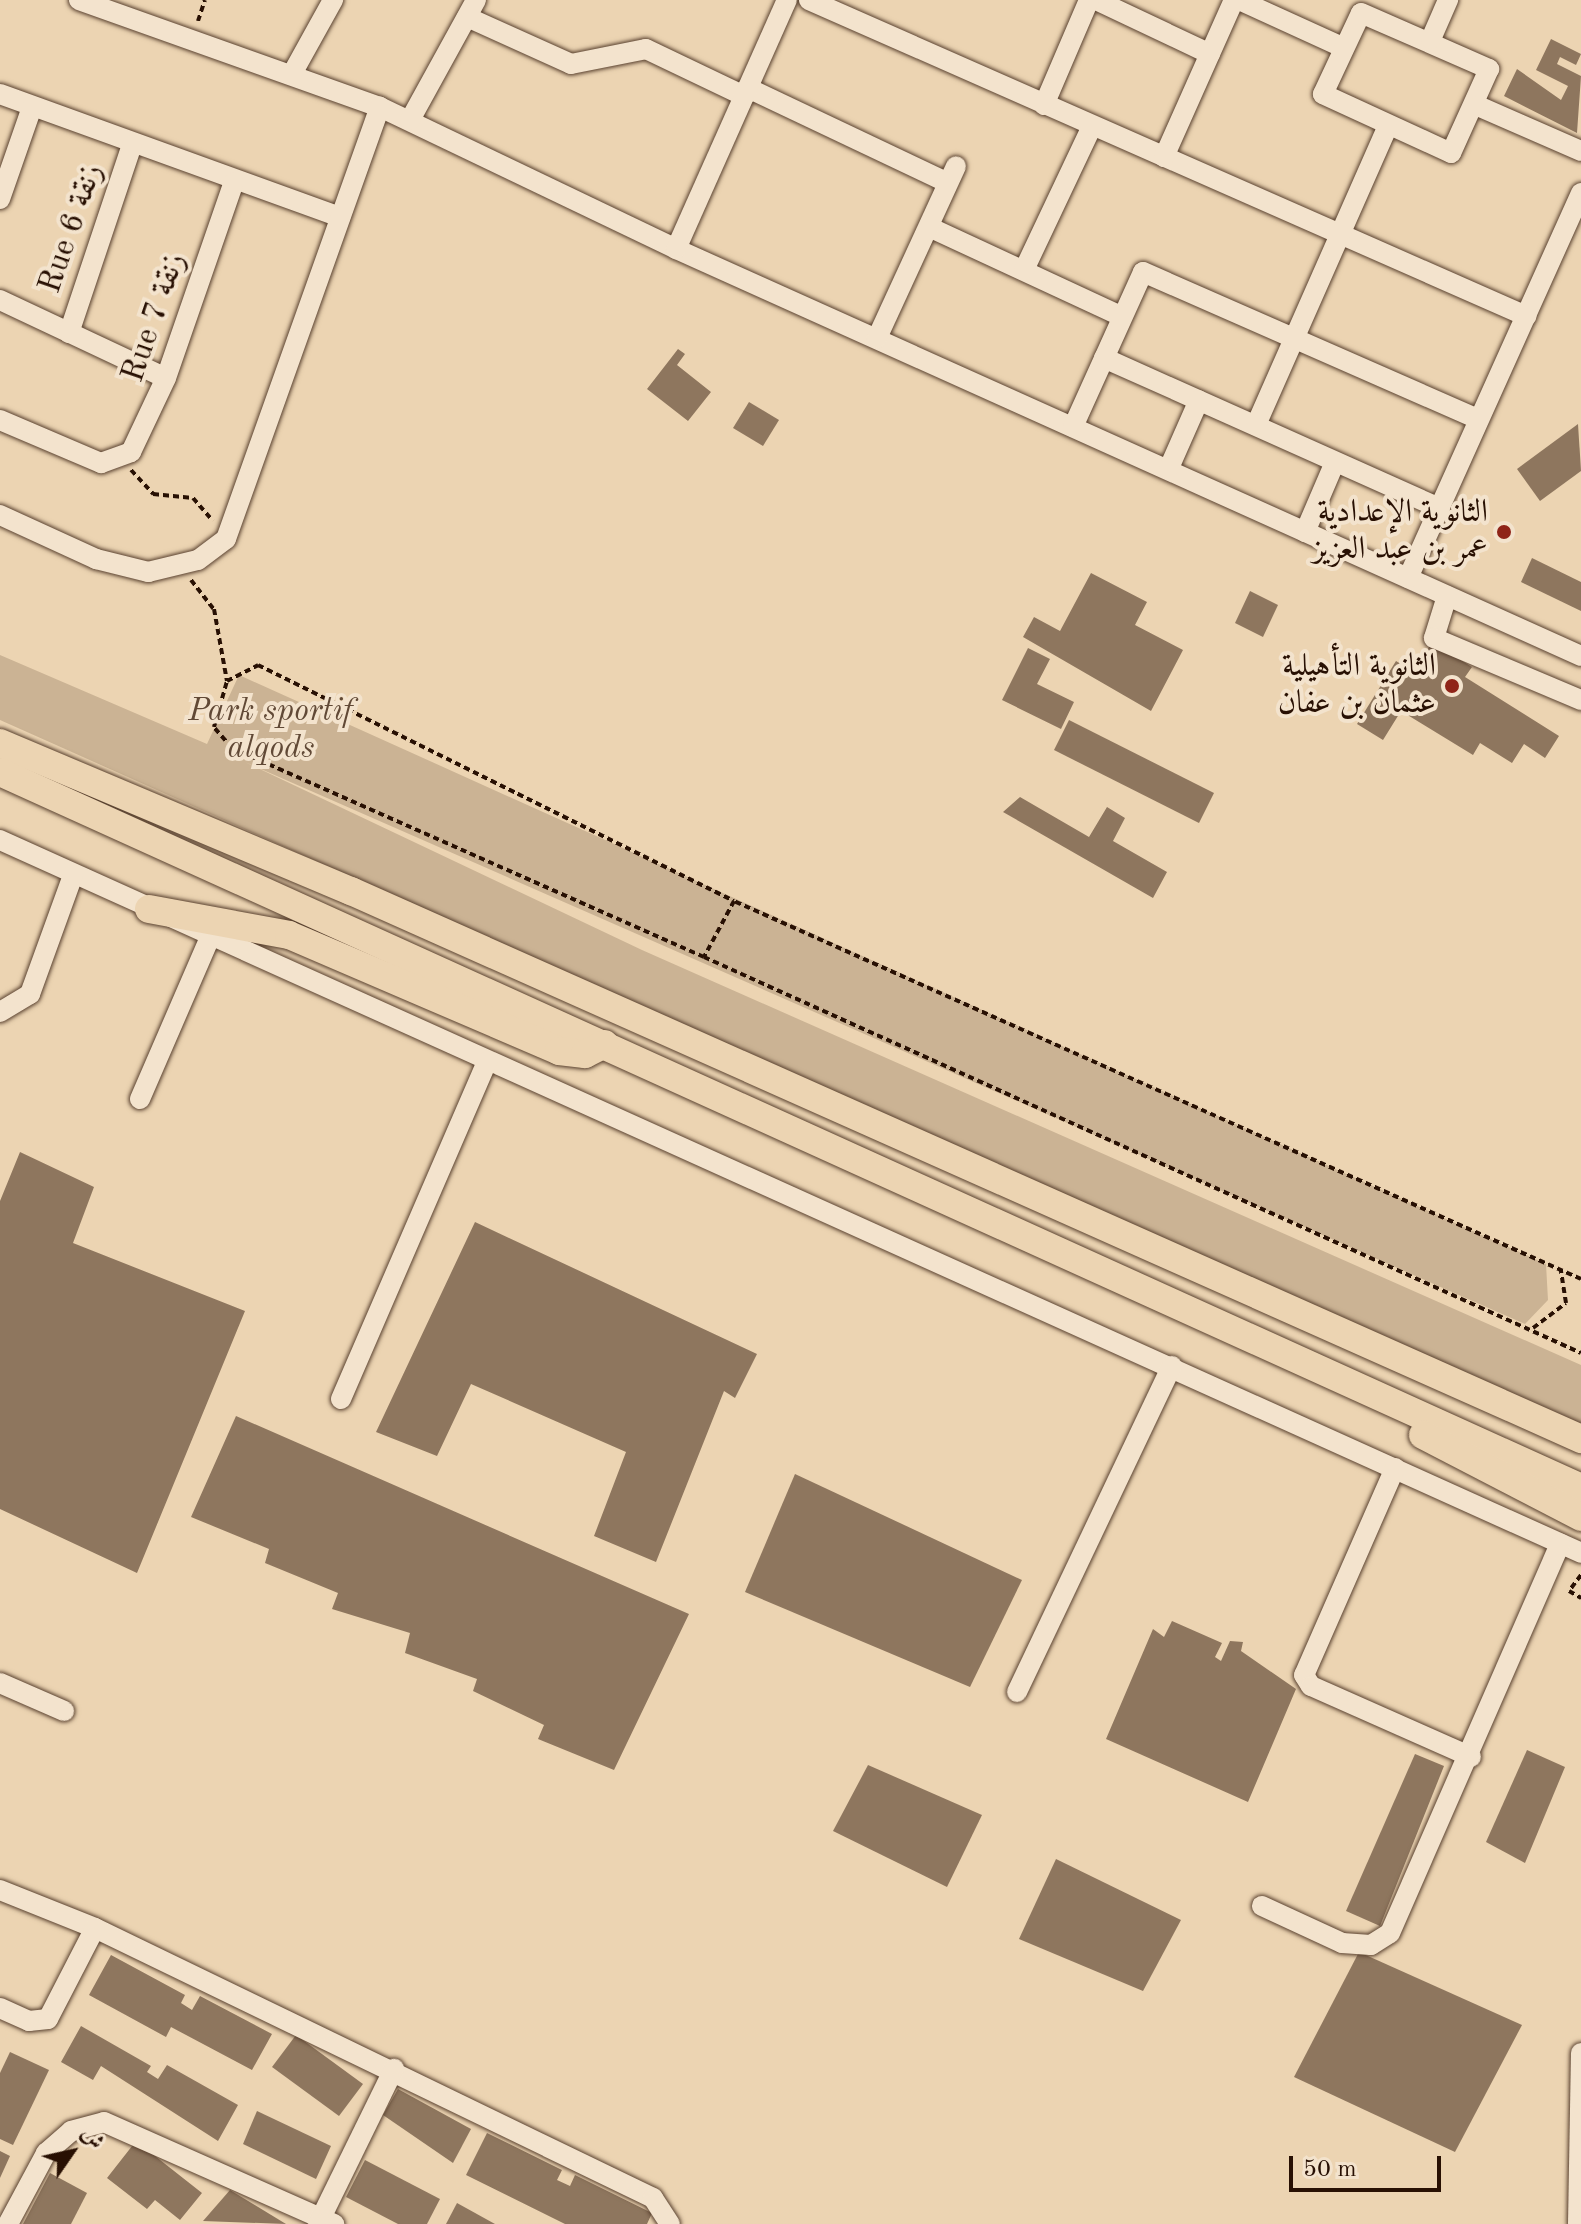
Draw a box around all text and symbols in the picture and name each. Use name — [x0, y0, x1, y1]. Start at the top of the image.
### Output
street label: Rue 6 زنقة — [32, 159, 112, 299]
street label: Rue 7 زنقة — [115, 248, 195, 388]
place label: الثانوية الإعدادية عمر بن عبد العزيز — [1312, 495, 1488, 570]
marker: الثانوية الإعدادية عمر بن عبد العزيز — [1495, 523, 1513, 541]
place label: الثانوية التأهيلية عثمان بن عفان — [1278, 649, 1436, 724]
marker: الثانوية التأهيلية عثمان بن عفان — [1443, 677, 1461, 695]
park label: Park sportif alqods — [188, 694, 354, 769]
north arrow — [32, 2112, 112, 2192]
text: ش — [77, 2123, 107, 2154]
scale bar — [1293, 2140, 1445, 2190]
text: 50 m — [1303, 2158, 1357, 2182]

